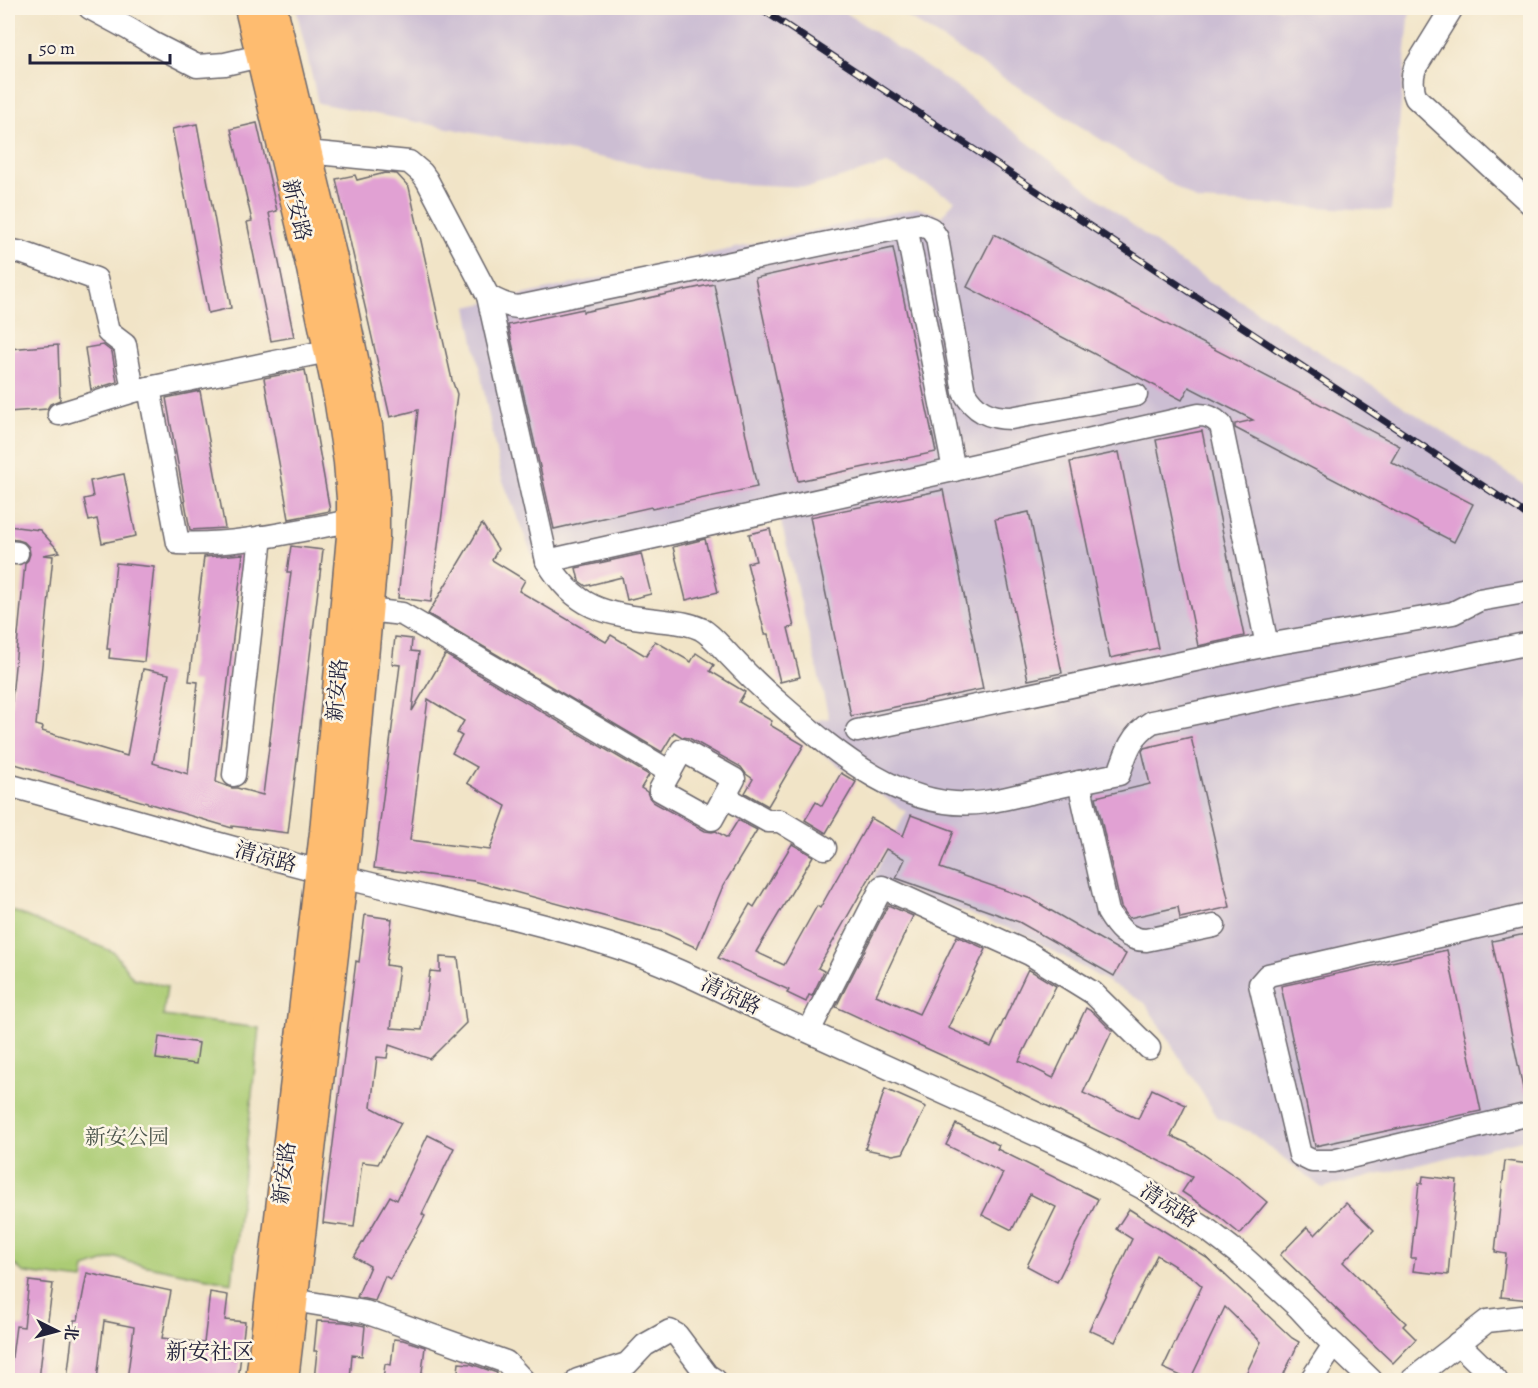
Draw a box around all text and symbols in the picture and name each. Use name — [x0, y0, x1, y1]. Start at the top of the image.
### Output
scale bar — [30, 27, 170, 65]
text: 50 m — [39, 36, 75, 60]
street label: 新安路 — [276, 176, 318, 244]
street label: 新安路 — [320, 657, 354, 723]
street label: 清凉路 — [232, 835, 300, 879]
street label: 清凉路 — [697, 969, 765, 1021]
park label: 新安公园 — [85, 1123, 169, 1151]
street label: 新安路 — [266, 1140, 302, 1206]
street label: 清凉路 — [1135, 1176, 1203, 1234]
north arrow — [27, 1301, 87, 1361]
text: 北 — [59, 1323, 83, 1342]
district label: 新安社区 — [166, 1337, 254, 1367]

